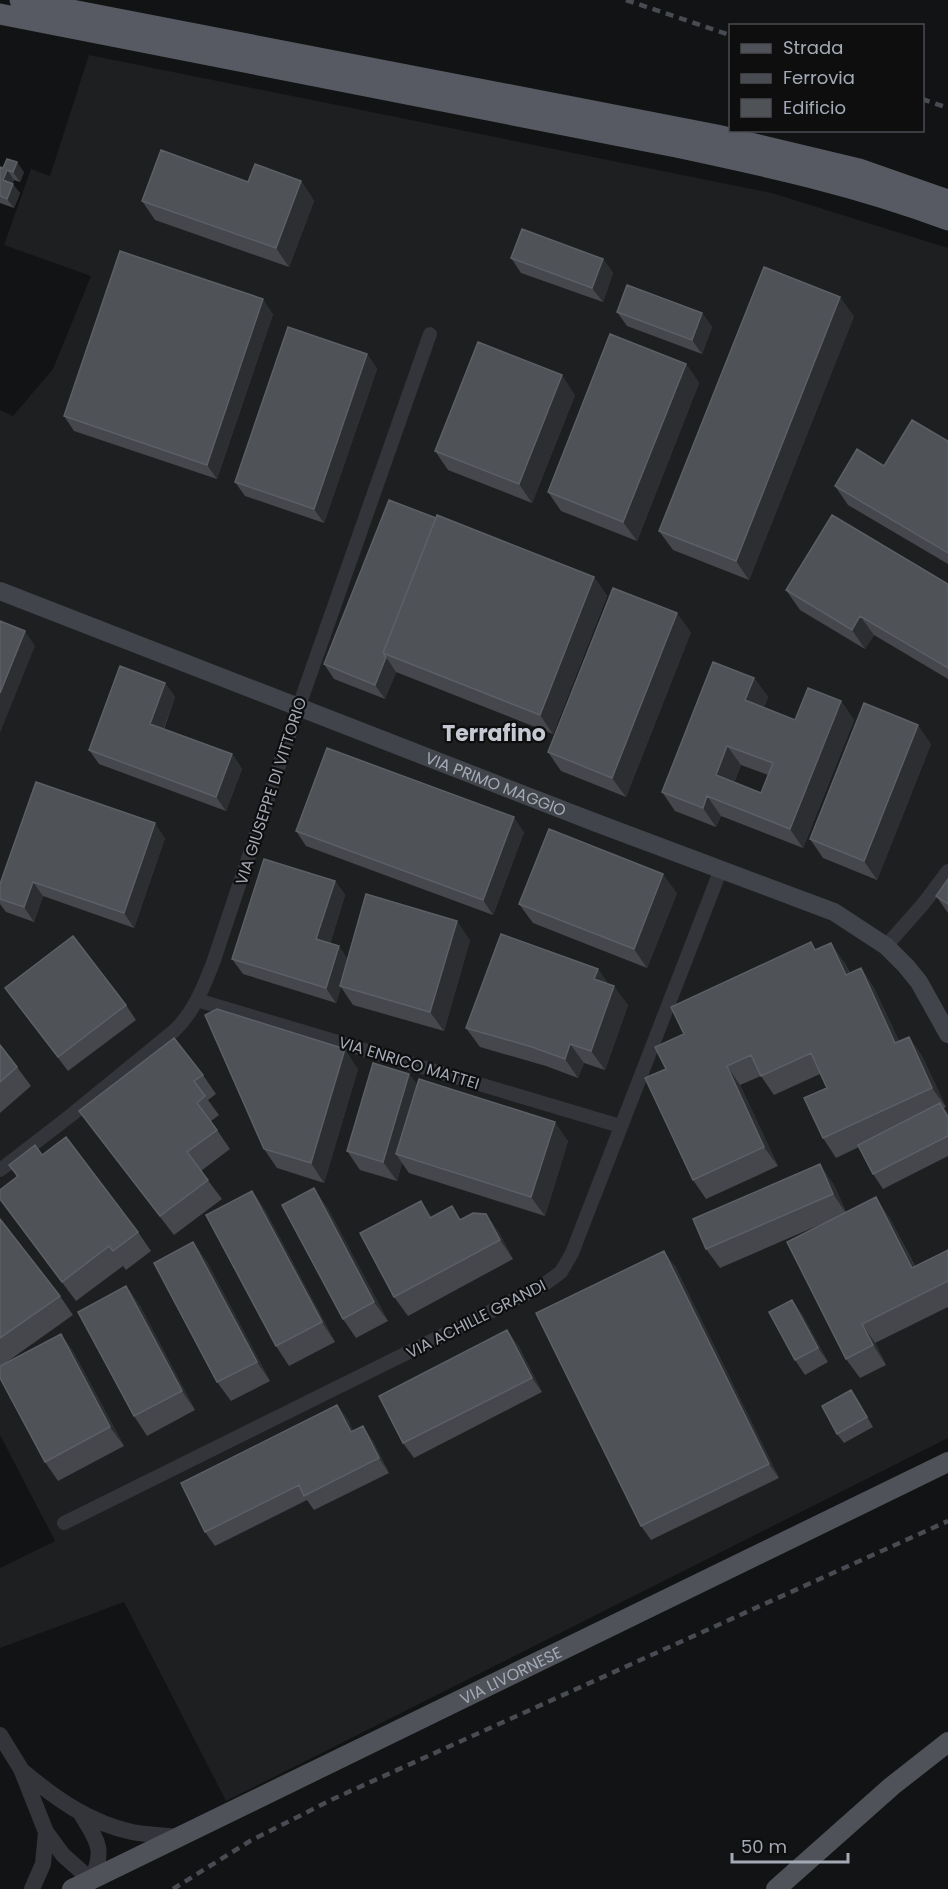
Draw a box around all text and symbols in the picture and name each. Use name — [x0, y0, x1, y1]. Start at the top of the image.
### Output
legend — [729, 24, 924, 132]
text: Strada — [783, 35, 843, 60]
text: Ferrovia — [783, 65, 855, 90]
text: Edificio — [783, 95, 846, 120]
street label: VIA GIUSEPPE DI VITTORIO — [230, 694, 312, 888]
district label: Terrafino — [442, 718, 546, 749]
street label: VIA PRIMO MAGGIO — [422, 746, 570, 822]
street label: VIA ENRICO MATTEI — [336, 1031, 482, 1095]
street label: VIA ACHILLE GRANDI — [402, 1274, 550, 1364]
street label: VIA LIVORNESE — [456, 1641, 566, 1710]
scale bar — [732, 1826, 848, 1864]
text: 50 m — [741, 1834, 787, 1859]

